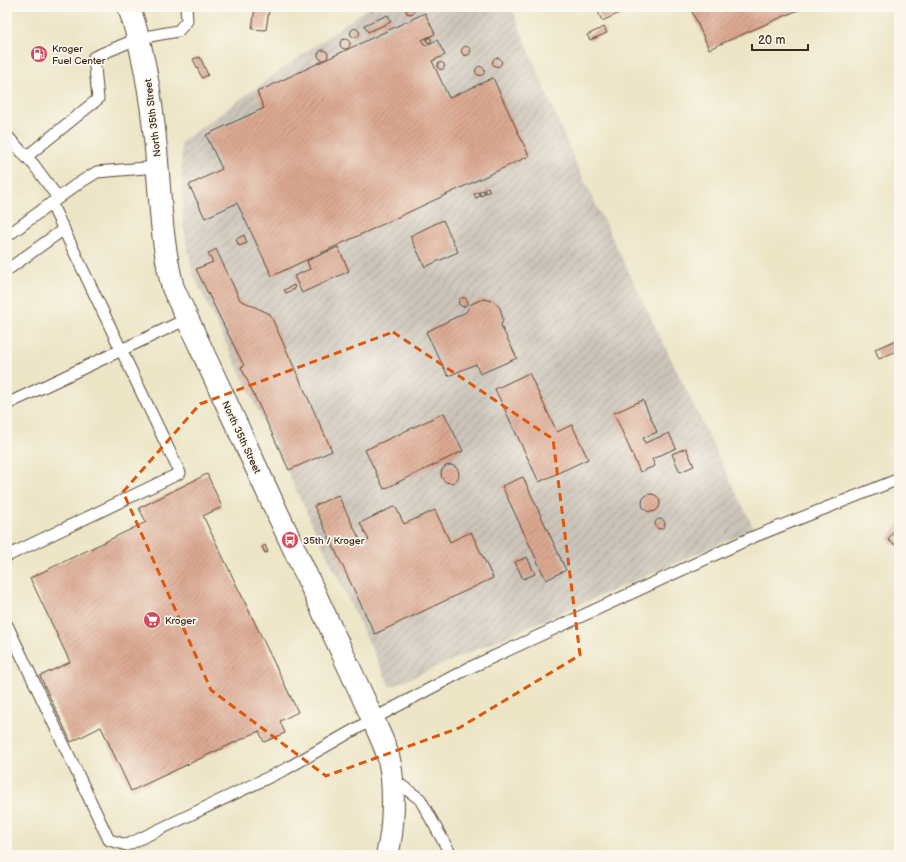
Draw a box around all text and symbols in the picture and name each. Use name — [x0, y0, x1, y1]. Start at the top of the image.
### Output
scale bar — [752, 26, 808, 52]
text: 20 m — [758, 33, 785, 48]
place label: Kroger Fuel Center — [52, 43, 106, 67]
fuel station icon: Kroger Fuel Center — [29, 44, 49, 64]
street label: North 35th Street — [142, 78, 164, 158]
street label: North 35th Street — [219, 399, 263, 476]
bus stop icon: 35th / Kroger — [280, 530, 300, 550]
place label: 35th / Kroger — [303, 535, 365, 547]
supermarket icon: Kroger — [142, 610, 162, 630]
place label: Kroger — [165, 615, 196, 627]

